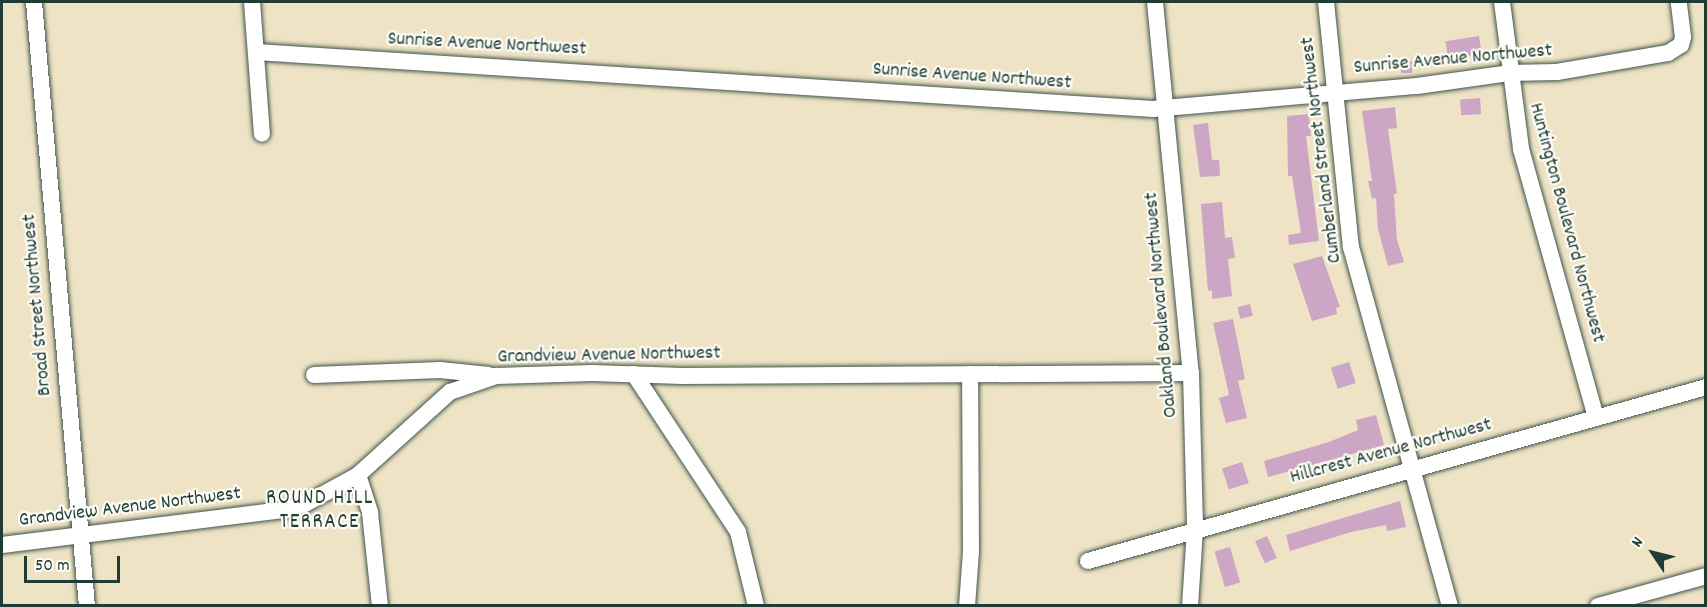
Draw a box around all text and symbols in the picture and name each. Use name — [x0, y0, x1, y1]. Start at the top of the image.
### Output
street label: Sunrise Avenue Northwest — [387, 28, 587, 62]
street label: Cumberland Street Northwest — [1296, 35, 1348, 265]
street label: Sunrise Avenue Northwest — [1353, 39, 1553, 81]
street label: Sunrise Avenue Northwest — [872, 58, 1072, 96]
street label: Huntington Boulevard Northwest — [1522, 101, 1610, 345]
street label: Oakland Boulevard Northwest — [1140, 191, 1184, 419]
street label: Broad Street Northwest — [18, 213, 58, 397]
street label: Grandview Avenue Northwest — [497, 342, 721, 370]
street label: Hillcrest Avenue Northwest — [1288, 414, 1494, 490]
street label: Grandview Avenue Northwest — [18, 482, 242, 534]
district label: ROUND HILL TERRACE — [266, 486, 374, 536]
north arrow — [1623, 523, 1683, 583]
text: N — [1626, 533, 1650, 552]
scale bar — [27, 544, 123, 582]
text: 50 m — [35, 554, 70, 579]

